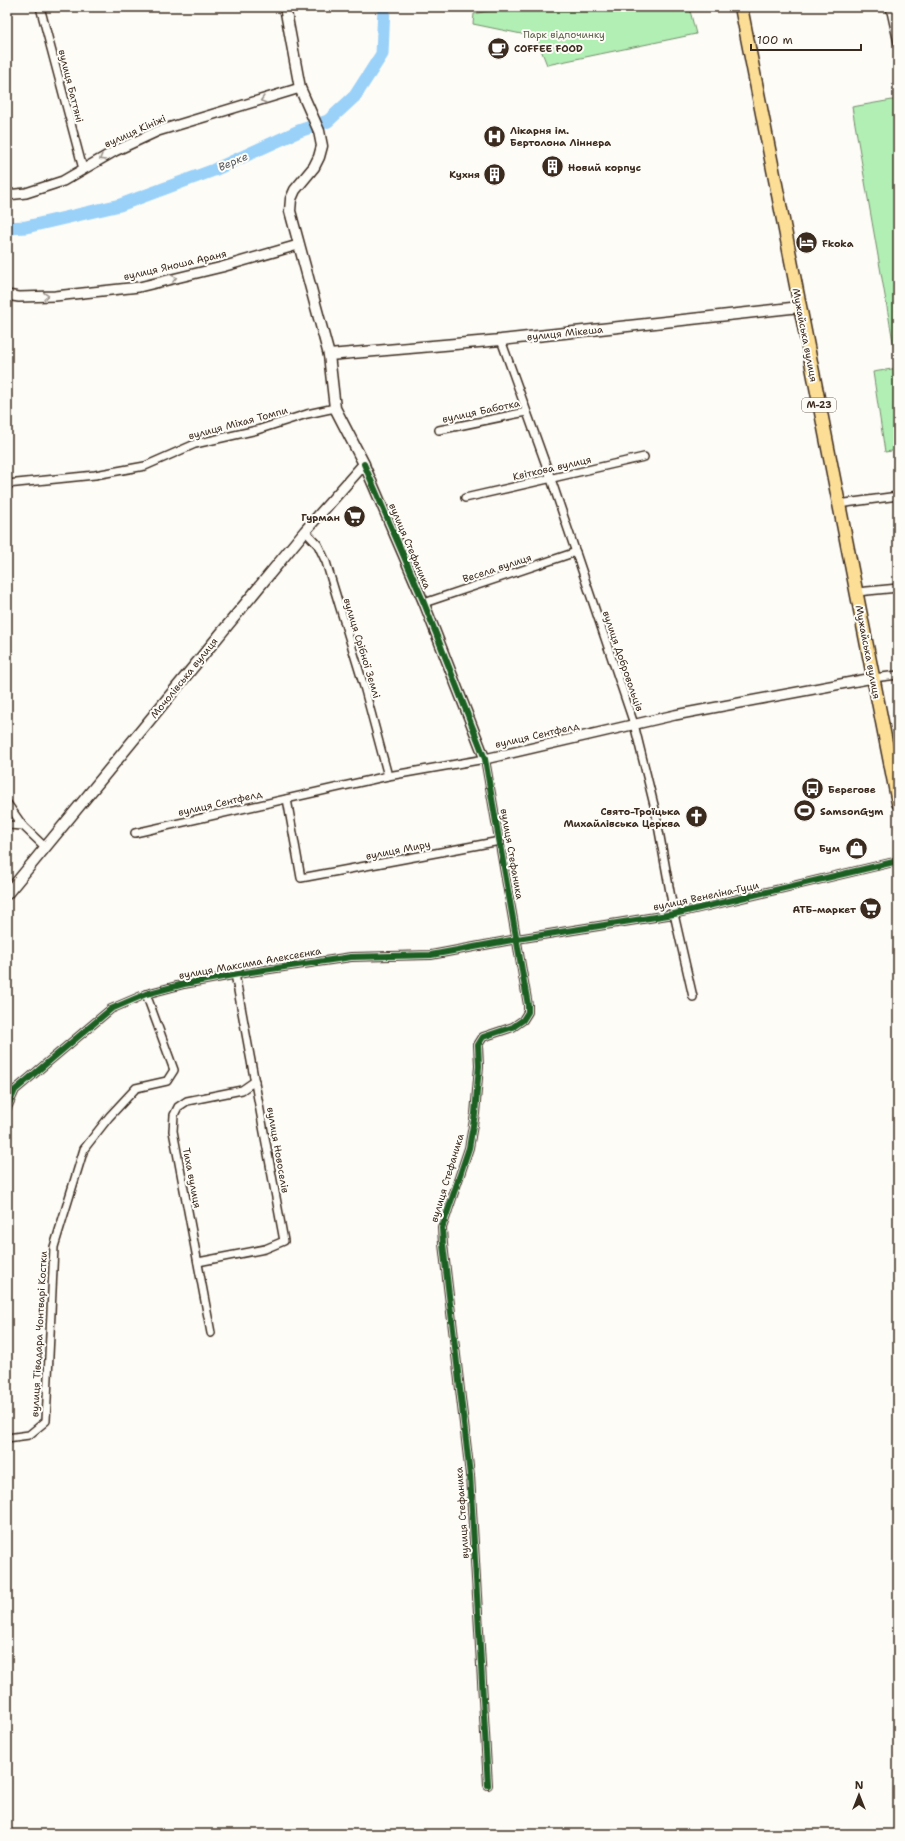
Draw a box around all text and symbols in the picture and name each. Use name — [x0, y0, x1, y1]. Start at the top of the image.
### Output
scale bar — [751, 26, 861, 52]
park label: Парк відпочинку — [523, 28, 605, 41]
text: 100 m — [757, 32, 793, 48]
cafe icon: COFFEE FOOD — [486, 35, 512, 61]
place label: COFFEE FOOD — [514, 42, 583, 55]
street label: вулиця Баттяні — [56, 48, 86, 124]
one-way arrow — [259, 95, 266, 104]
street label: вулиця Кініжі — [102, 112, 168, 150]
hospital icon: Лікарня ім. Бертолона Ліннера — [482, 123, 508, 149]
place label: Лікарня ім. Бертолона Ліннера — [510, 124, 611, 149]
water label: Верке — [216, 149, 250, 175]
one-way arrow — [99, 154, 106, 161]
building icon: Новий корпус — [540, 154, 566, 180]
building icon: Кухня — [482, 161, 508, 187]
place label: Новий корпус — [568, 161, 641, 174]
place label: Кухня — [449, 168, 480, 181]
hotel icon: Fkoka — [793, 230, 819, 256]
place label: Fkoka — [822, 237, 854, 250]
street label: вулиця Яноша Араня — [122, 247, 228, 283]
one-way arrow — [171, 275, 178, 283]
street label: Мужайська вулиця — [790, 287, 820, 383]
one-way arrow — [43, 292, 49, 300]
street label: вулиця Мікеша — [526, 322, 604, 343]
street label: вулиця Баботка — [441, 396, 522, 426]
road number: М-23 — [802, 398, 836, 412]
street label: вулиця Міхая Томпи — [187, 403, 289, 442]
street label: Квіткова вулиця — [512, 453, 592, 483]
street label: вулиця Стефаника — [386, 501, 434, 592]
supermarket icon: Гурман — [342, 504, 368, 530]
place label: Гурман — [301, 511, 340, 524]
street label: Весела вулиця — [461, 551, 533, 585]
street label: вулиця Срібної Землі — [341, 596, 383, 700]
street label: Мужайська вулиця — [853, 604, 883, 700]
street label: вулиця Добровольців — [600, 609, 646, 713]
street label: Мочолівська вулиця — [147, 635, 221, 721]
street label: вулиця Сентфелд — [494, 719, 581, 751]
bus stop icon: Берегове — [800, 776, 826, 802]
place label: Берегове — [828, 783, 876, 796]
street label: вулиця Сентфелд — [177, 787, 264, 819]
sports icon: SamsonGym — [791, 798, 817, 824]
church icon: Свято-Троїцька Михайлівська Церква — [683, 804, 709, 830]
place label: Свято-Троїцька Михайлівська Церква — [563, 805, 680, 830]
place label: SamsonGym — [820, 805, 883, 818]
street label: вулиця Стефаника — [498, 808, 527, 901]
shop icon: Бум — [843, 835, 869, 861]
street label: вулиця Миру — [364, 837, 432, 863]
place label: Бум — [819, 842, 841, 855]
street label: вулиця Венеліна-Гуци — [652, 878, 760, 914]
supermarket icon: АТБ-маркет — [858, 896, 884, 922]
place label: АТБ-маркет — [793, 903, 856, 916]
street label: вулиця Максима Алексеєнка — [178, 944, 323, 982]
street label: вулиця Новоселів — [264, 1106, 292, 1194]
street label: вулиця Стефаника — [427, 1131, 467, 1224]
street label: Тиха вулиця — [180, 1147, 204, 1209]
street label: вулиця Тівадара Чонтварі Костки — [28, 1250, 50, 1417]
street label: вулиця Стефаника — [452, 1466, 472, 1559]
north arrow — [839, 1775, 879, 1815]
text: N — [855, 1778, 864, 1793]

